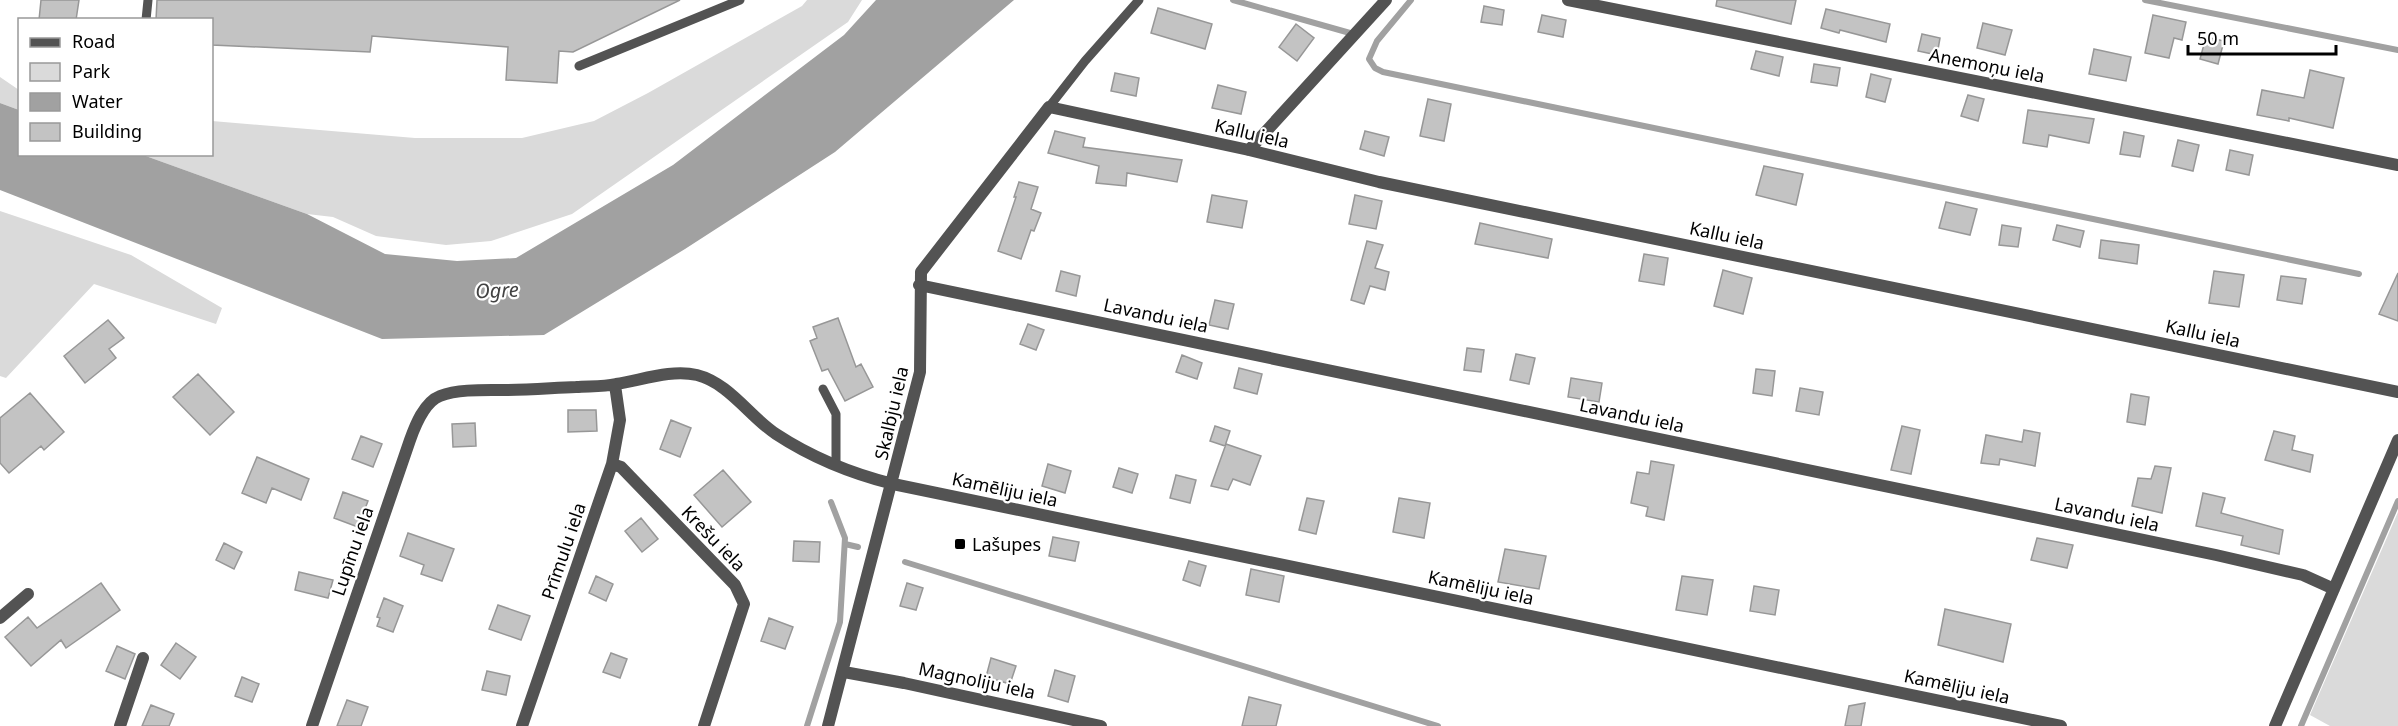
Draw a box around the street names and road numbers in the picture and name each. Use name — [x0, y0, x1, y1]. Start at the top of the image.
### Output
street label: Anemoņu iela — [1927, 42, 2047, 88]
street label: Kallu iela — [1212, 113, 1292, 153]
street label: Kallu iela — [1687, 215, 1767, 255]
street label: Lavandu iela — [1102, 292, 1210, 338]
street label: Kallu iela — [2163, 313, 2243, 353]
street label: Skalbju iela — [869, 364, 913, 462]
street label: Lavandu iela — [1578, 392, 1686, 438]
street label: Kamēliju iela — [950, 466, 1060, 512]
street label: Lavandu iela — [2053, 491, 2161, 537]
street label: Prīmulu iela — [535, 499, 591, 603]
street label: Krešu iela — [677, 500, 751, 576]
street label: Lupīnu iela — [326, 503, 378, 599]
street label: Kamēliju iela — [1426, 564, 1536, 610]
street label: Magnoliju iela — [916, 656, 1038, 704]
street label: Kamēliju iela — [1902, 663, 2012, 709]

